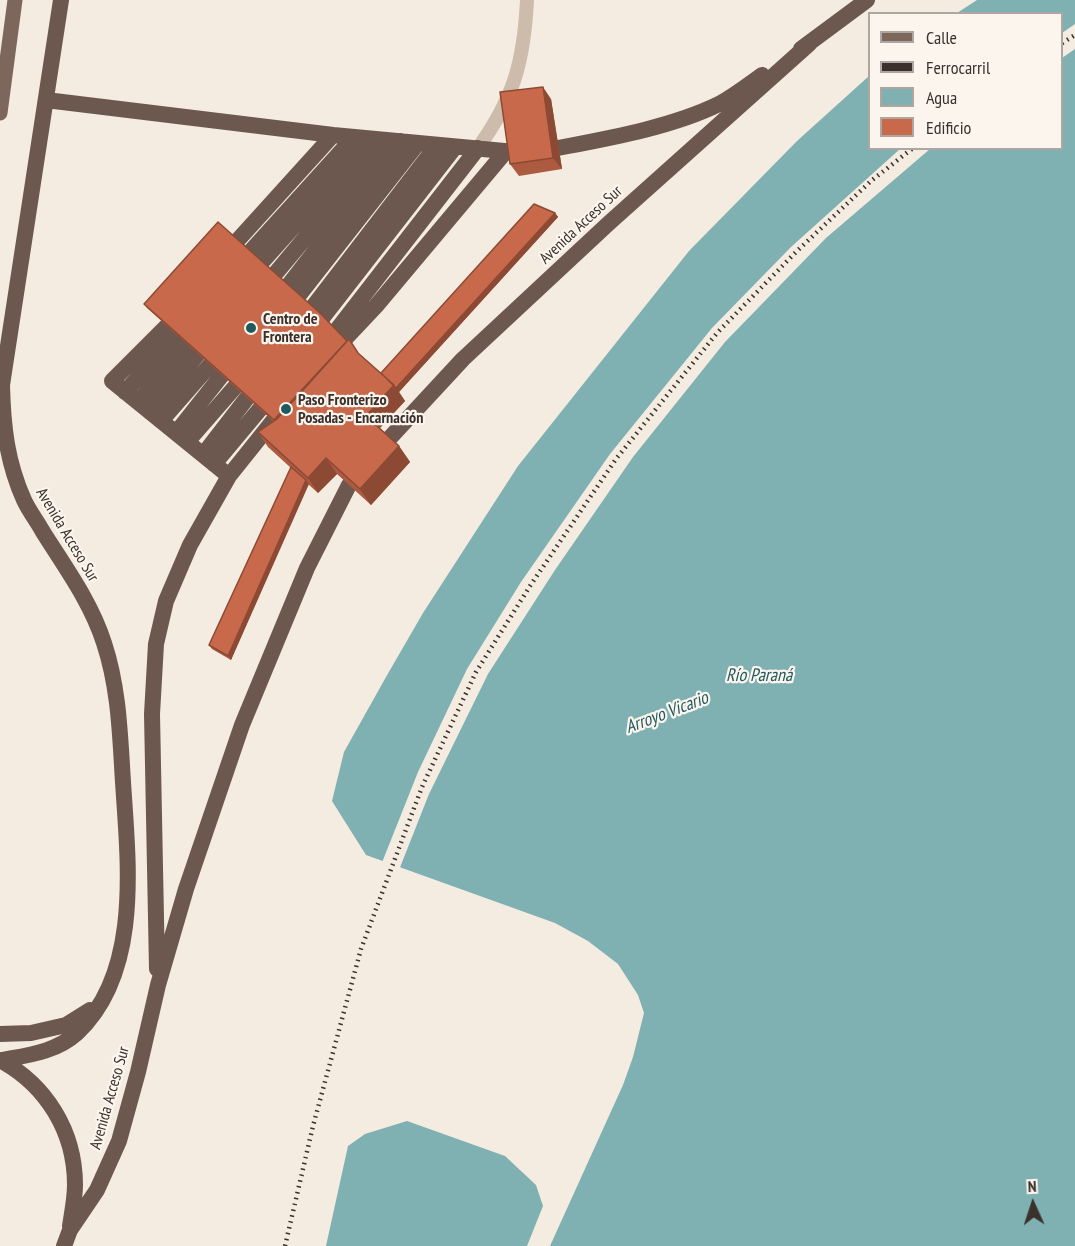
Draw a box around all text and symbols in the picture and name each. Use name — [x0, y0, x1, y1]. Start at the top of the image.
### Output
legend — [868, 12, 1063, 150]
text: Calle — [926, 26, 957, 49]
text: Ferrocarril — [926, 56, 990, 79]
text: Agua — [926, 86, 957, 109]
text: Edificio — [926, 116, 971, 139]
street label: Avenida Acceso Sur — [536, 182, 626, 268]
place label: Centro de Frontera — [263, 309, 318, 347]
marker: Centro de Frontera — [244, 321, 258, 335]
place label: Paso Fronterizo Posadas - Encarnación — [298, 390, 423, 428]
marker: Paso Fronterizo Posadas - Encarnación — [279, 402, 293, 416]
street label: Avenida Acceso Sur — [32, 485, 102, 585]
water label: Río Paraná — [726, 665, 792, 687]
water label: Arroyo Vicario — [623, 687, 711, 739]
street label: Avenida Acceso Sur — [86, 1044, 134, 1152]
north arrow — [1003, 1174, 1063, 1234]
text: N — [1027, 1176, 1037, 1196]

